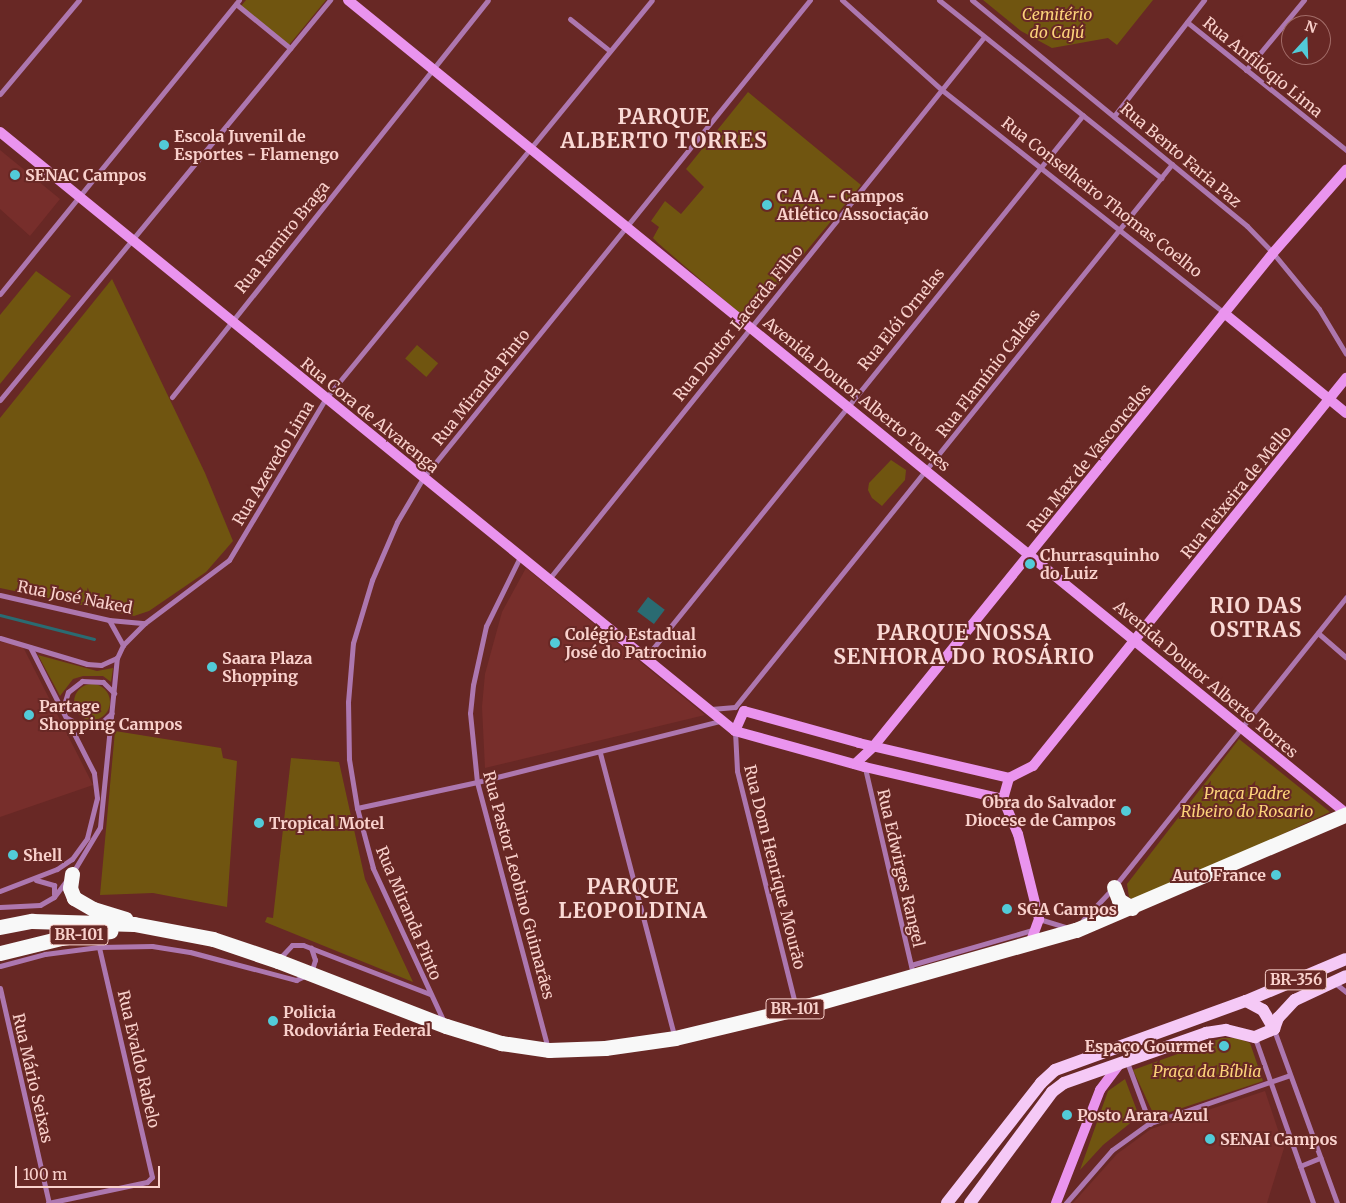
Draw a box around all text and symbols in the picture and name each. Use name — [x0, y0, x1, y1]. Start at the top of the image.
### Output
park label: Cemitério do Cajú — [1022, 4, 1092, 42]
street label: Rua Anfilóqio Lima — [1199, 13, 1327, 121]
north arrow — [1281, 15, 1331, 65]
text: N — [1303, 16, 1319, 37]
street label: Rua Bento Faria Paz — [1117, 99, 1245, 211]
district label: PARQUE ALBERTO TORRES — [559, 104, 769, 154]
street label: Rua Conselheiro Thomas Coelho — [998, 113, 1206, 281]
place label: Escola Juvenil de Esportes - Flamengo — [174, 126, 339, 164]
marker: Escola Juvenil de Esportes - Flamengo — [158, 139, 170, 151]
place label: SENAC Campos — [25, 165, 147, 185]
marker: SENAC Campos — [9, 169, 21, 181]
street label: Rua Ramiro Braga — [231, 177, 333, 297]
place label: C.A.A. - Campos Atlético Associação — [777, 186, 929, 224]
marker: C.A.A. - Campos Atlético Associação — [761, 199, 773, 211]
street label: Rua Doutor Lacerda Filho — [669, 241, 807, 405]
street label: Rua Elói Ornelas — [854, 264, 948, 374]
street label: Rua Flamínio Caldas — [932, 305, 1044, 441]
street label: Avenida Doutor Alberto Torres — [760, 313, 954, 475]
street label: Rua Miranda Pinto — [428, 325, 534, 449]
street label: Rua Cora de Alvarenga — [297, 353, 443, 477]
street label: Rua Max de Vasconcelos — [1023, 380, 1155, 536]
street label: Rua Azevedo Lima — [228, 397, 318, 529]
street label: Rua Teixeira de Mello — [1177, 422, 1295, 562]
place label: Churrasquinho do Luiz — [1040, 545, 1159, 583]
marker: Churrasquinho do Luiz — [1024, 558, 1036, 570]
street label: Rua José Naked — [16, 576, 134, 618]
district label: RIO DAS OSTRAS — [1209, 593, 1303, 643]
street label: Avenida Doutor Alberto Torres — [1110, 596, 1302, 762]
district label: PARQUE NOSSA SENHORA DO ROSÁRIO — [831, 620, 1097, 670]
place label: Colégio Estadual José do Patrocinio — [565, 624, 706, 662]
marker: Colégio Estadual José do Patrocinio — [549, 637, 561, 649]
place label: Saara Plaza Shopping — [222, 648, 312, 686]
marker: Saara Plaza Shopping — [206, 661, 218, 673]
place label: Partage Shopping Campos — [39, 696, 183, 734]
marker: Partage Shopping Campos — [23, 709, 35, 721]
street label: Rua Dom Henrique Mourão — [740, 763, 810, 971]
street label: Rua Pastor Leobino Guimarães — [479, 769, 559, 1001]
park label: Praça Padre Ribeiro do Rosario — [1181, 783, 1313, 821]
street label: Rua Edwirges Rangel — [873, 787, 929, 949]
place label: Obra do Salvador Diocese de Campos — [965, 792, 1116, 830]
marker: Obra do Salvador Diocese de Campos — [1120, 805, 1132, 817]
place label: Tropical Motel — [269, 813, 384, 833]
marker: Tropical Motel — [253, 817, 265, 829]
street label: Rua Miranda Pinto — [372, 843, 446, 983]
place label: Shell — [23, 845, 62, 865]
marker: Shell — [7, 849, 19, 861]
place label: Auto France — [1172, 865, 1266, 885]
marker: Auto France — [1270, 869, 1282, 881]
district label: PARQUE LEOPOLDINA — [557, 874, 709, 924]
place label: SGA Campos — [1017, 899, 1117, 919]
marker: SGA Campos — [1001, 903, 1013, 915]
road number: BR-101 — [49, 922, 109, 948]
road number: BR-356 — [1265, 968, 1327, 992]
street label: Rua Evaldo Rabelo — [114, 988, 164, 1130]
road number: BR-101 — [765, 996, 825, 1022]
place label: Policia Rodoviária Federal — [283, 1002, 431, 1040]
street label: Rua Mário Seixas — [9, 1011, 57, 1145]
marker: Policia Rodoviária Federal — [267, 1015, 279, 1027]
place label: Espaço Gourmet — [1084, 1036, 1214, 1056]
marker: Espaço Gourmet — [1218, 1040, 1230, 1052]
park label: Praça da Bíblia — [1153, 1061, 1261, 1081]
place label: Posto Arara Azul — [1077, 1105, 1208, 1125]
marker: Posto Arara Azul — [1061, 1109, 1073, 1121]
place label: SENAI Campos — [1220, 1129, 1338, 1149]
marker: SENAI Campos — [1204, 1133, 1216, 1145]
scale bar — [18, 1156, 162, 1188]
text: 100 m — [23, 1165, 67, 1184]

